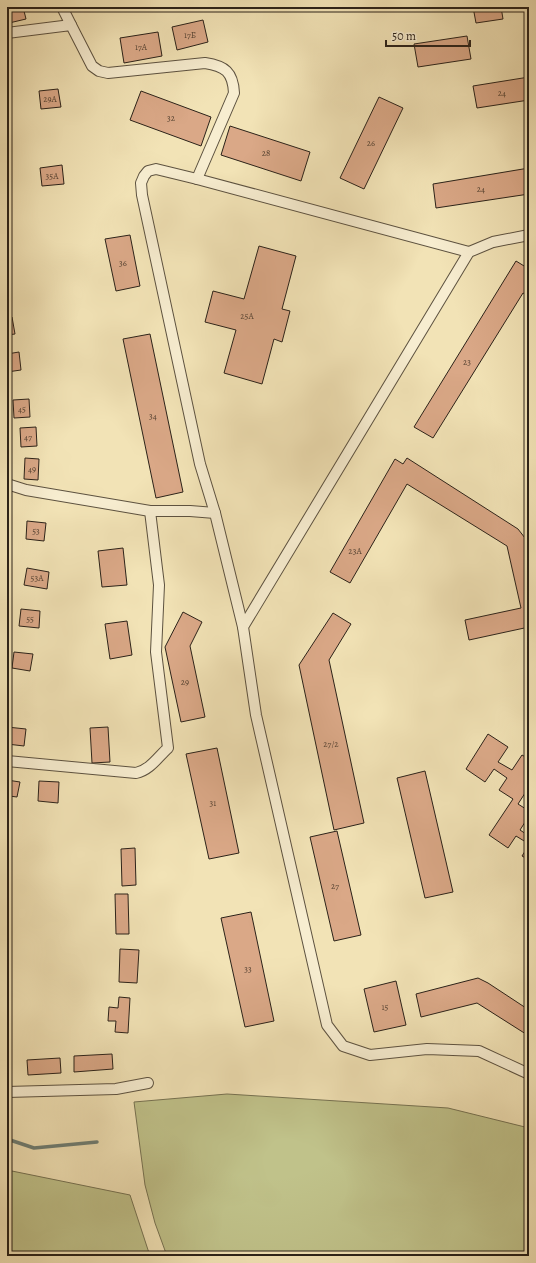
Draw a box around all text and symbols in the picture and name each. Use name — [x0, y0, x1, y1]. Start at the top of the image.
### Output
scale bar — [386, 22, 470, 48]
text: 50 m — [392, 28, 416, 44]
house number: 17Б — [184, 29, 196, 41]
house number: 17А — [135, 41, 148, 53]
house number: 24 — [498, 87, 506, 99]
house number: 29А — [43, 93, 58, 105]
house number: 32 — [167, 112, 176, 124]
house number: 26 — [367, 137, 375, 149]
house number: 28 — [262, 147, 270, 159]
house number: 35А — [46, 170, 59, 182]
house number: 24 — [477, 183, 485, 195]
house number: 36 — [119, 257, 127, 269]
house number: 25А — [240, 310, 254, 322]
house number: 23 — [463, 356, 471, 368]
house number: 45 — [18, 403, 26, 415]
house number: 34 — [149, 410, 157, 422]
house number: 47 — [24, 431, 32, 443]
house number: 49 — [28, 463, 36, 475]
house number: 53 — [32, 525, 40, 537]
house number: 23А — [348, 545, 362, 557]
house number: 53А — [31, 572, 44, 584]
house number: 55 — [26, 613, 34, 625]
house number: 29 — [181, 676, 189, 688]
house number: 27/2 — [323, 738, 339, 750]
house number: 31 — [210, 797, 216, 809]
house number: 27 — [331, 880, 339, 892]
house number: 33 — [244, 963, 252, 975]
house number: 15 — [382, 1001, 389, 1013]

